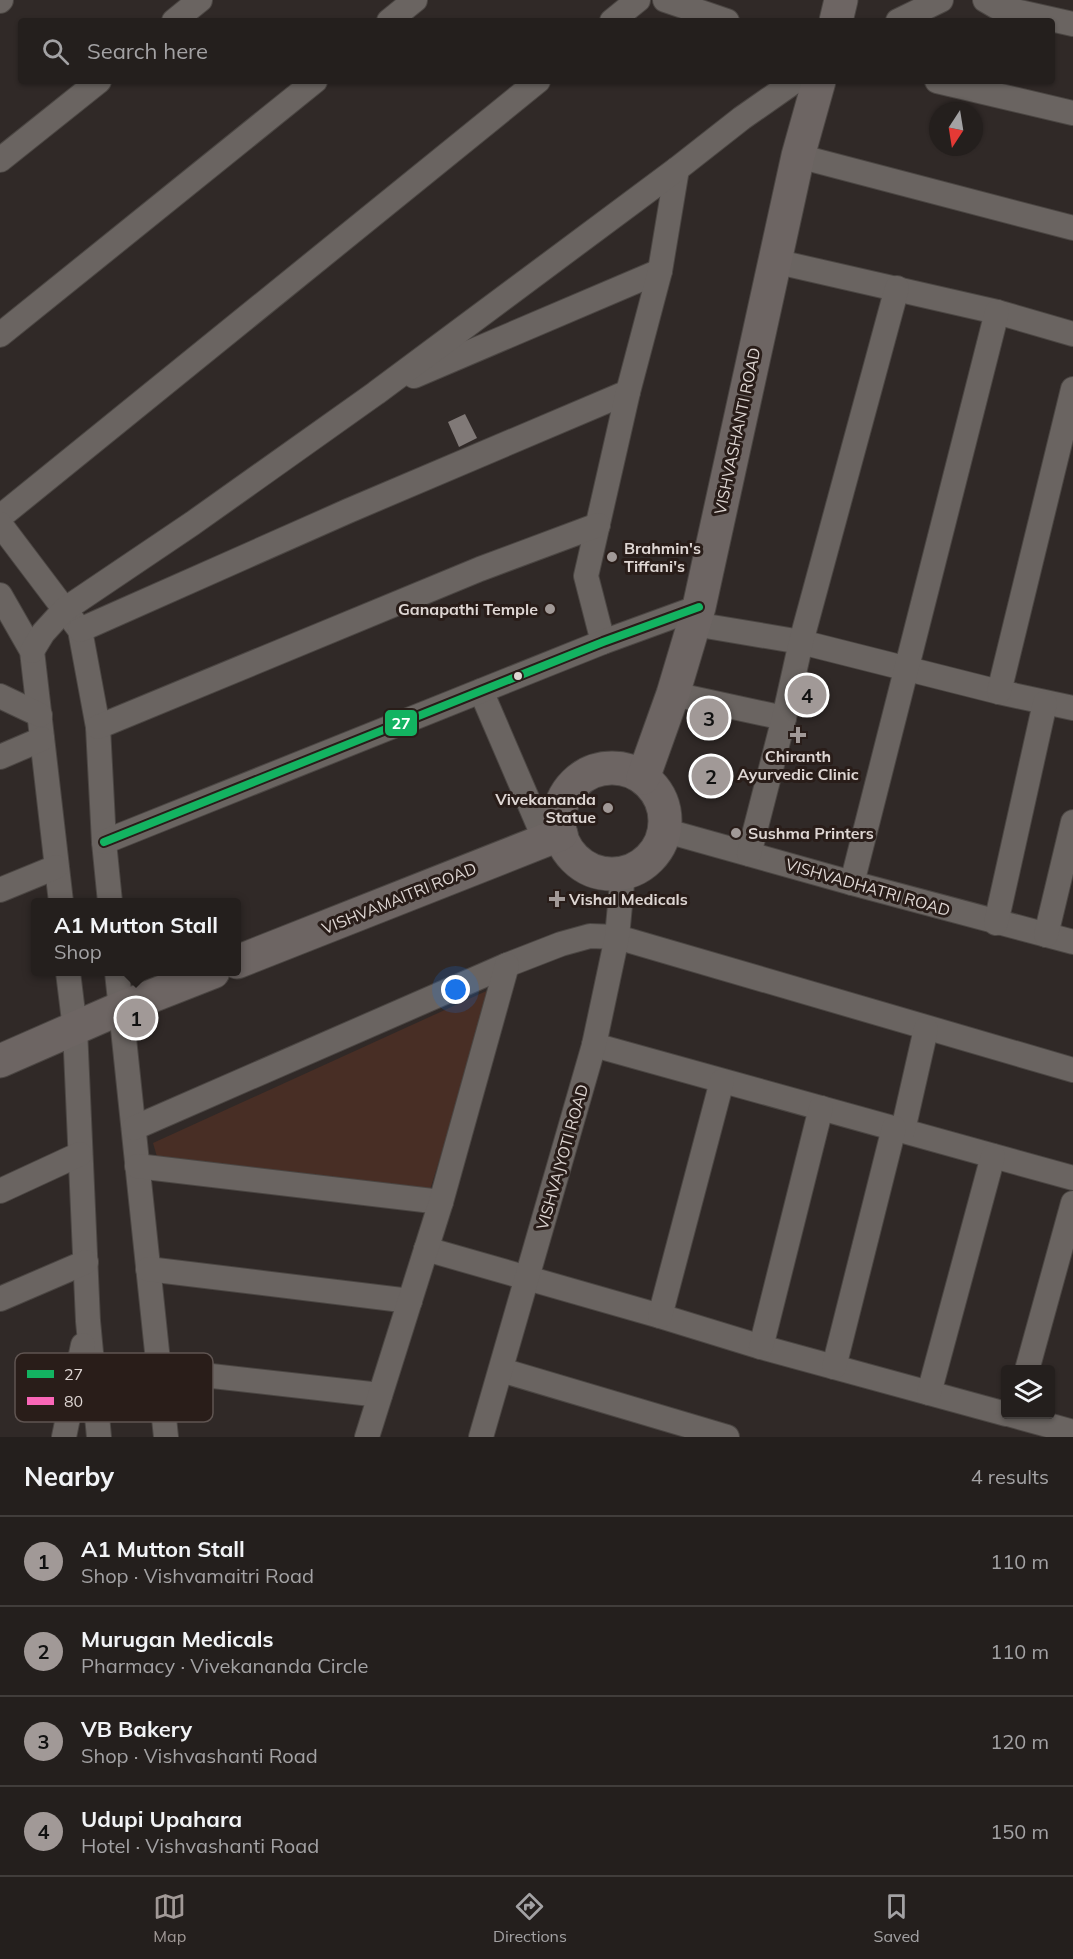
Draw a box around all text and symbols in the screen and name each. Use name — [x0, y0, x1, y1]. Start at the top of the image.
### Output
search box — [18, 18, 1055, 84]
icon: search — [39, 35, 72, 68]
text: Search here — [87, 37, 208, 65]
north arrow — [929, 102, 983, 156]
street label: VISHVASHANTI ROAD — [710, 346, 764, 516]
place label: Brahmin's Tiffani's — [624, 538, 701, 576]
marker: Brahmin's Tiffani's — [605, 550, 619, 564]
place label: Ganapathi Temple — [398, 599, 538, 619]
marker: Ganapathi Temple — [543, 602, 557, 616]
unlabelled marker — [512, 670, 524, 682]
pin: 4 — [788, 672, 826, 718]
pin: 3 — [690, 696, 728, 740]
line badge: 27 — [384, 709, 418, 737]
text: 27 — [391, 713, 411, 733]
marker: Chiranth Ayurvedic Clinic — [789, 726, 807, 744]
place label: Chiranth Ayurvedic Clinic — [737, 746, 859, 784]
pin: 2 — [692, 754, 730, 798]
place label: Vivekananda Statue — [494, 789, 596, 827]
marker: Vivekananda Statue — [601, 801, 615, 815]
place label: Sushma Printers — [748, 823, 874, 843]
marker: Sushma Printers — [729, 826, 743, 840]
street label: VISHVADHATRI ROAD — [783, 854, 953, 920]
street label: VISHVAMAITRI ROAD — [319, 858, 479, 938]
place label: Vishal Medicals — [568, 889, 688, 909]
marker: Vishal Medicals — [550, 892, 564, 906]
popup — [31, 898, 241, 976]
text: A1 Mutton Stall — [54, 911, 218, 939]
text: Shop — [54, 939, 102, 964]
your location — [441, 975, 470, 1004]
pin: 1 — [116, 996, 156, 1040]
street label: VISHVAJYOTI ROAD — [532, 1082, 592, 1232]
legend — [15, 1353, 213, 1422]
text: 27 — [64, 1364, 83, 1384]
map controls — [1001, 1365, 1055, 1419]
button: layers — [1001, 1365, 1055, 1419]
text: 80 — [64, 1391, 83, 1411]
text: Nearby — [24, 1460, 114, 1493]
text: 4 results — [971, 1464, 1049, 1489]
text: A1 Mutton Stall — [81, 1535, 245, 1563]
text: 1 — [38, 1549, 50, 1574]
text: 110 m — [990, 1549, 1049, 1574]
text: Shop · Vishvamaitri Road — [81, 1563, 314, 1588]
text: Murugan Medicals — [81, 1625, 274, 1653]
text: 2 — [38, 1639, 50, 1664]
text: 110 m — [990, 1639, 1049, 1664]
text: Pharmacy · Vivekananda Circle — [81, 1653, 368, 1678]
text: VB Bakery — [81, 1715, 192, 1743]
text: 3 — [38, 1729, 50, 1754]
text: 120 m — [990, 1729, 1049, 1754]
text: Shop · Vishvashanti Road — [81, 1743, 318, 1768]
text: Udupi Upahara — [81, 1805, 242, 1833]
text: 4 — [38, 1819, 50, 1844]
text: 150 m — [990, 1819, 1049, 1844]
text: Hotel · Vishvashanti Road — [81, 1833, 319, 1858]
tab: Map — [153, 1890, 186, 1946]
tab: Directions — [493, 1890, 567, 1946]
tab: Saved — [874, 1890, 920, 1946]

